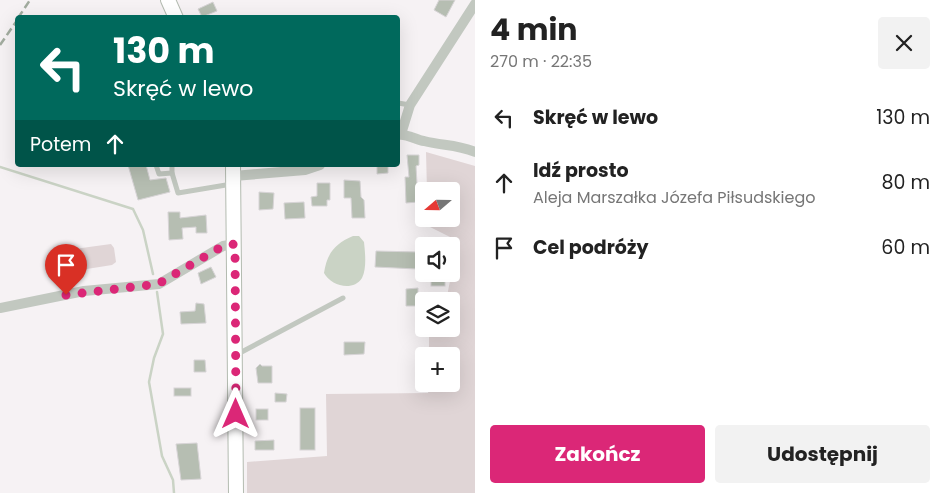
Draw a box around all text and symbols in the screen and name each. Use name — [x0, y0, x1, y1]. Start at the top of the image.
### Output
text: 4 min — [490, 8, 578, 51]
button: close — [878, 17, 930, 69]
text: 130 m — [113, 26, 215, 75]
icon: left — [30, 35, 95, 100]
text: 270 m · 22:35 — [490, 50, 592, 73]
text: Skręć w lewo — [113, 73, 253, 104]
icon: left — [490, 104, 518, 132]
text: Skręć w lewo — [533, 104, 658, 131]
text: 130 m — [876, 104, 930, 131]
icon: ahead — [101, 130, 129, 158]
text: Potem — [30, 131, 91, 158]
text: Idź prosto — [533, 157, 629, 184]
icon: ahead — [490, 169, 518, 197]
text: 80 m — [881, 169, 930, 196]
north arrow — [415, 182, 460, 228]
map controls — [415, 182, 460, 392]
text: Aleja Marszałka Józefa Piłsudskiego — [533, 186, 815, 209]
icon: arrive — [490, 234, 518, 262]
text: Cel podróży — [533, 234, 648, 261]
text: 60 m — [881, 234, 930, 261]
button: sound — [415, 237, 460, 282]
pin — [45, 244, 87, 295]
icon: arrive — [52, 251, 80, 279]
button: layers — [415, 292, 460, 337]
button: + — [415, 347, 460, 392]
position arrow — [209, 387, 261, 439]
button: Zakończ — [490, 425, 705, 483]
button: Udostępnij — [715, 425, 930, 483]

